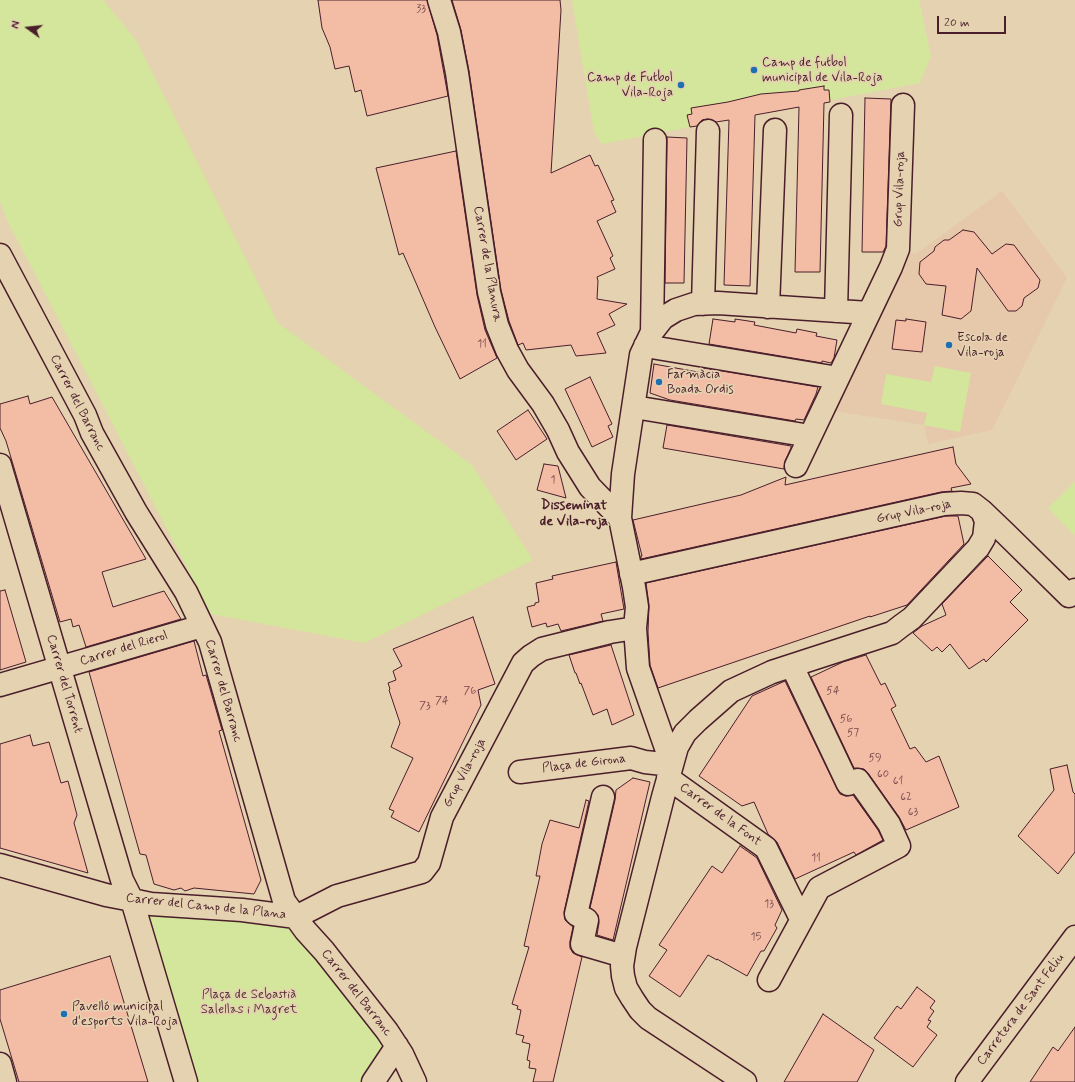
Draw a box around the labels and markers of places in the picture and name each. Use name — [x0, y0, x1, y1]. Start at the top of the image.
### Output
place label: Camp de futbol municipal de Vila-Roja — [762, 55, 883, 86]
marker: Camp de futbol municipal de Vila-Roja — [749, 65, 759, 75]
place label: Camp de Futbol Vila-Roja — [587, 70, 673, 101]
marker: Camp de Futbol Vila-Roja — [676, 80, 686, 90]
place label: Escola de Vila-roja — [957, 330, 1008, 361]
marker: Escola de Vila-roja — [944, 340, 954, 350]
place label: Farmàcia Boada Ordis — [667, 367, 734, 398]
marker: Farmàcia Boada Ordis — [654, 377, 664, 387]
place label: Pavelló municipal d'esports Vila-Roja — [72, 999, 178, 1030]
marker: Pavelló municipal d'esports Vila-Roja — [59, 1009, 69, 1019]

